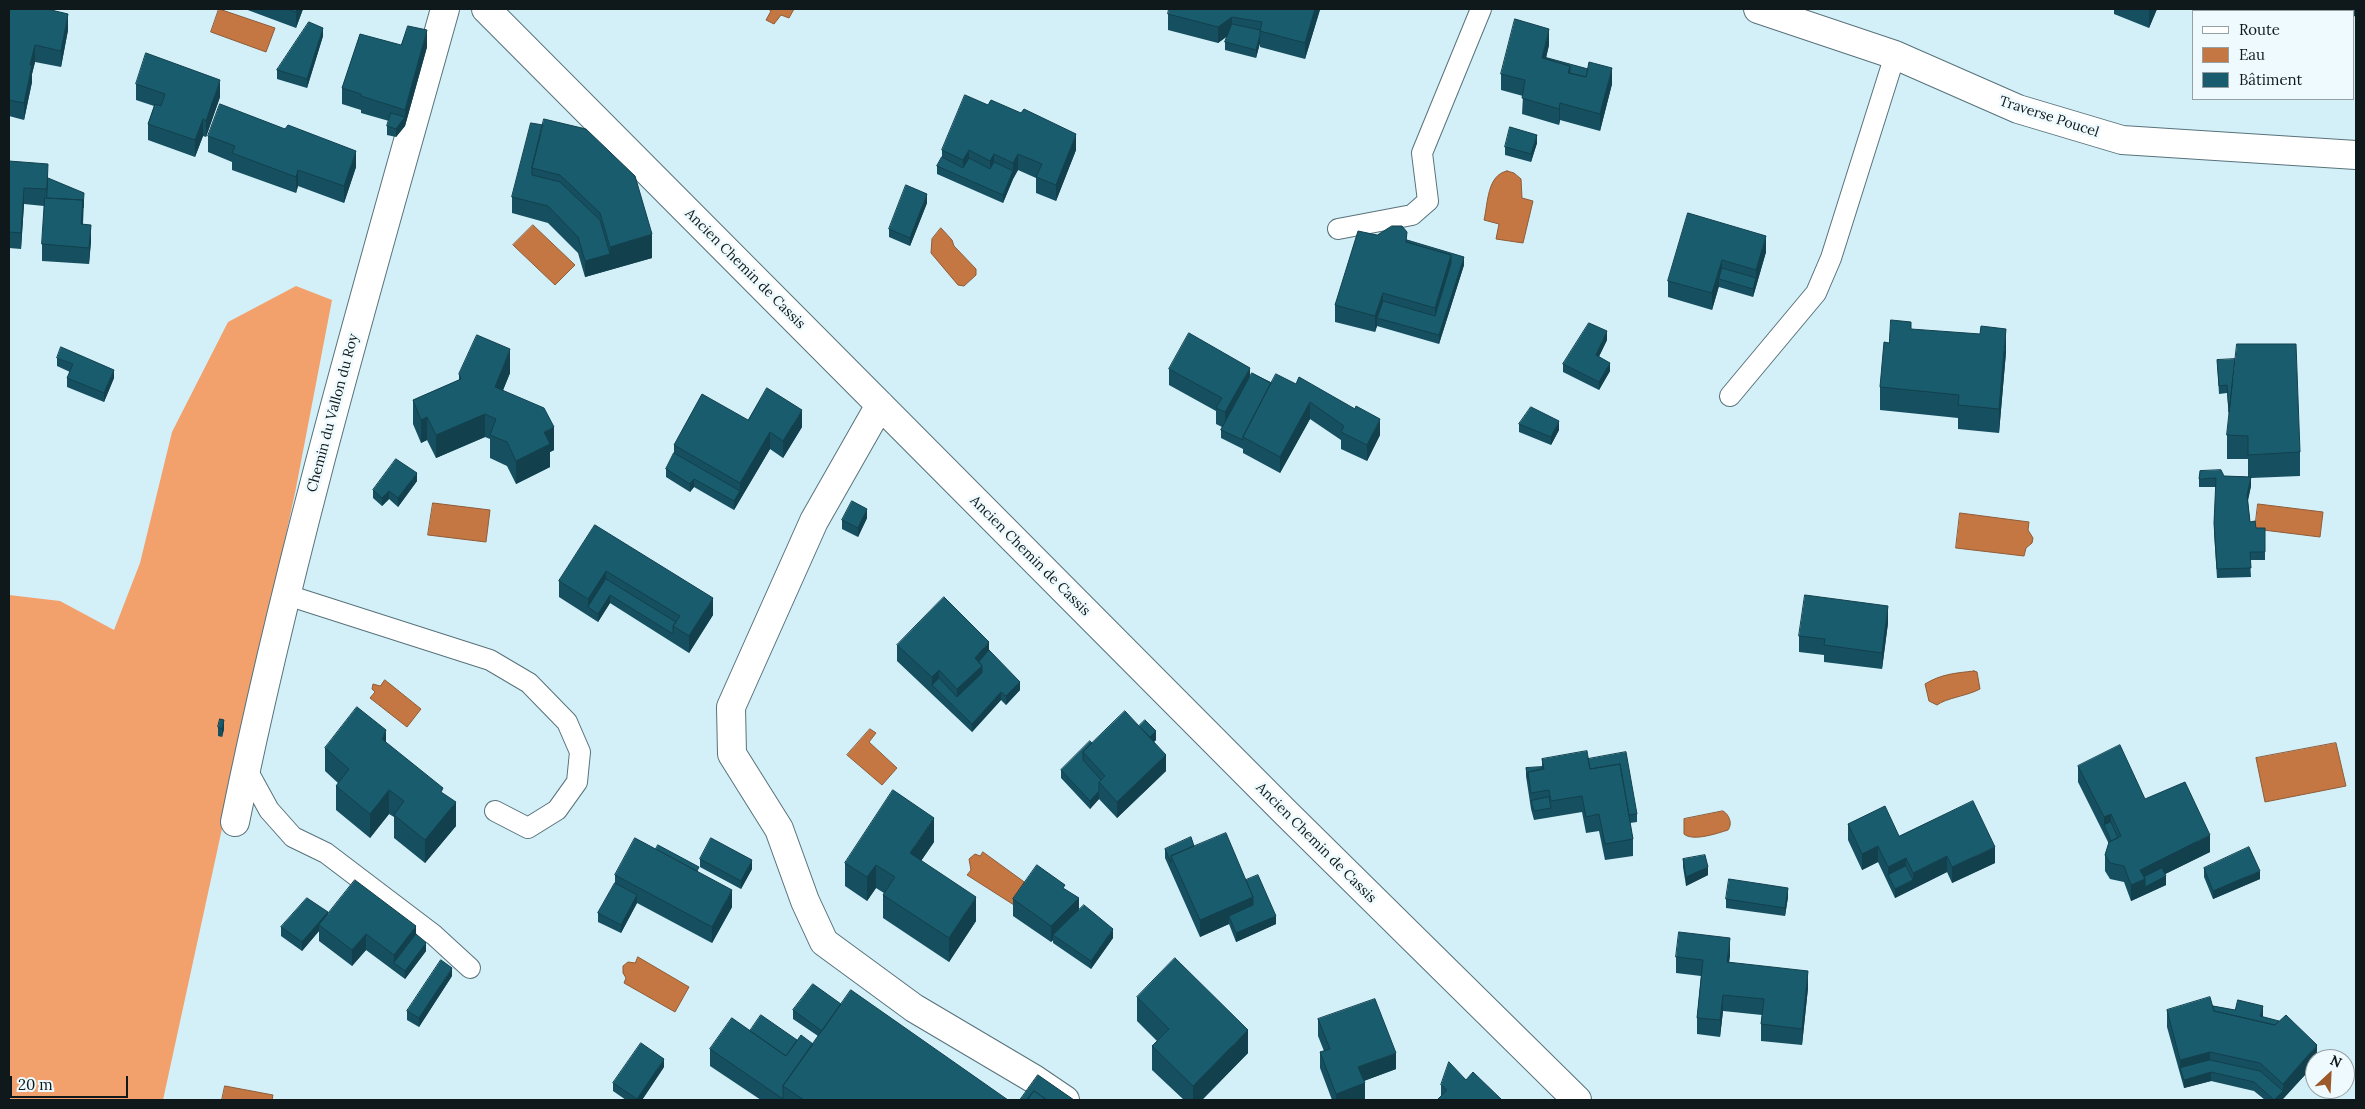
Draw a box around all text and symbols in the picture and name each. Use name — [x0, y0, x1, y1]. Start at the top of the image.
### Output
legend — [2192, 10, 2355, 100]
text: Route — [2239, 20, 2280, 39]
text: Eau — [2239, 45, 2265, 64]
text: Bâtiment — [2239, 70, 2302, 89]
street label: Traverse Poucel — [1997, 93, 2101, 141]
street label: Ancien Chemin de Cassis — [681, 205, 809, 333]
street label: Chemin du Vallon du Roy — [304, 332, 362, 494]
street label: Ancien Chemin de Cassis — [966, 492, 1094, 620]
street label: Ancien Chemin de Cassis — [1252, 779, 1380, 907]
north arrow — [2305, 1049, 2355, 1099]
text: N — [2327, 1051, 2345, 1072]
scale bar — [12, 1066, 130, 1098]
text: 20 m — [18, 1075, 53, 1094]

